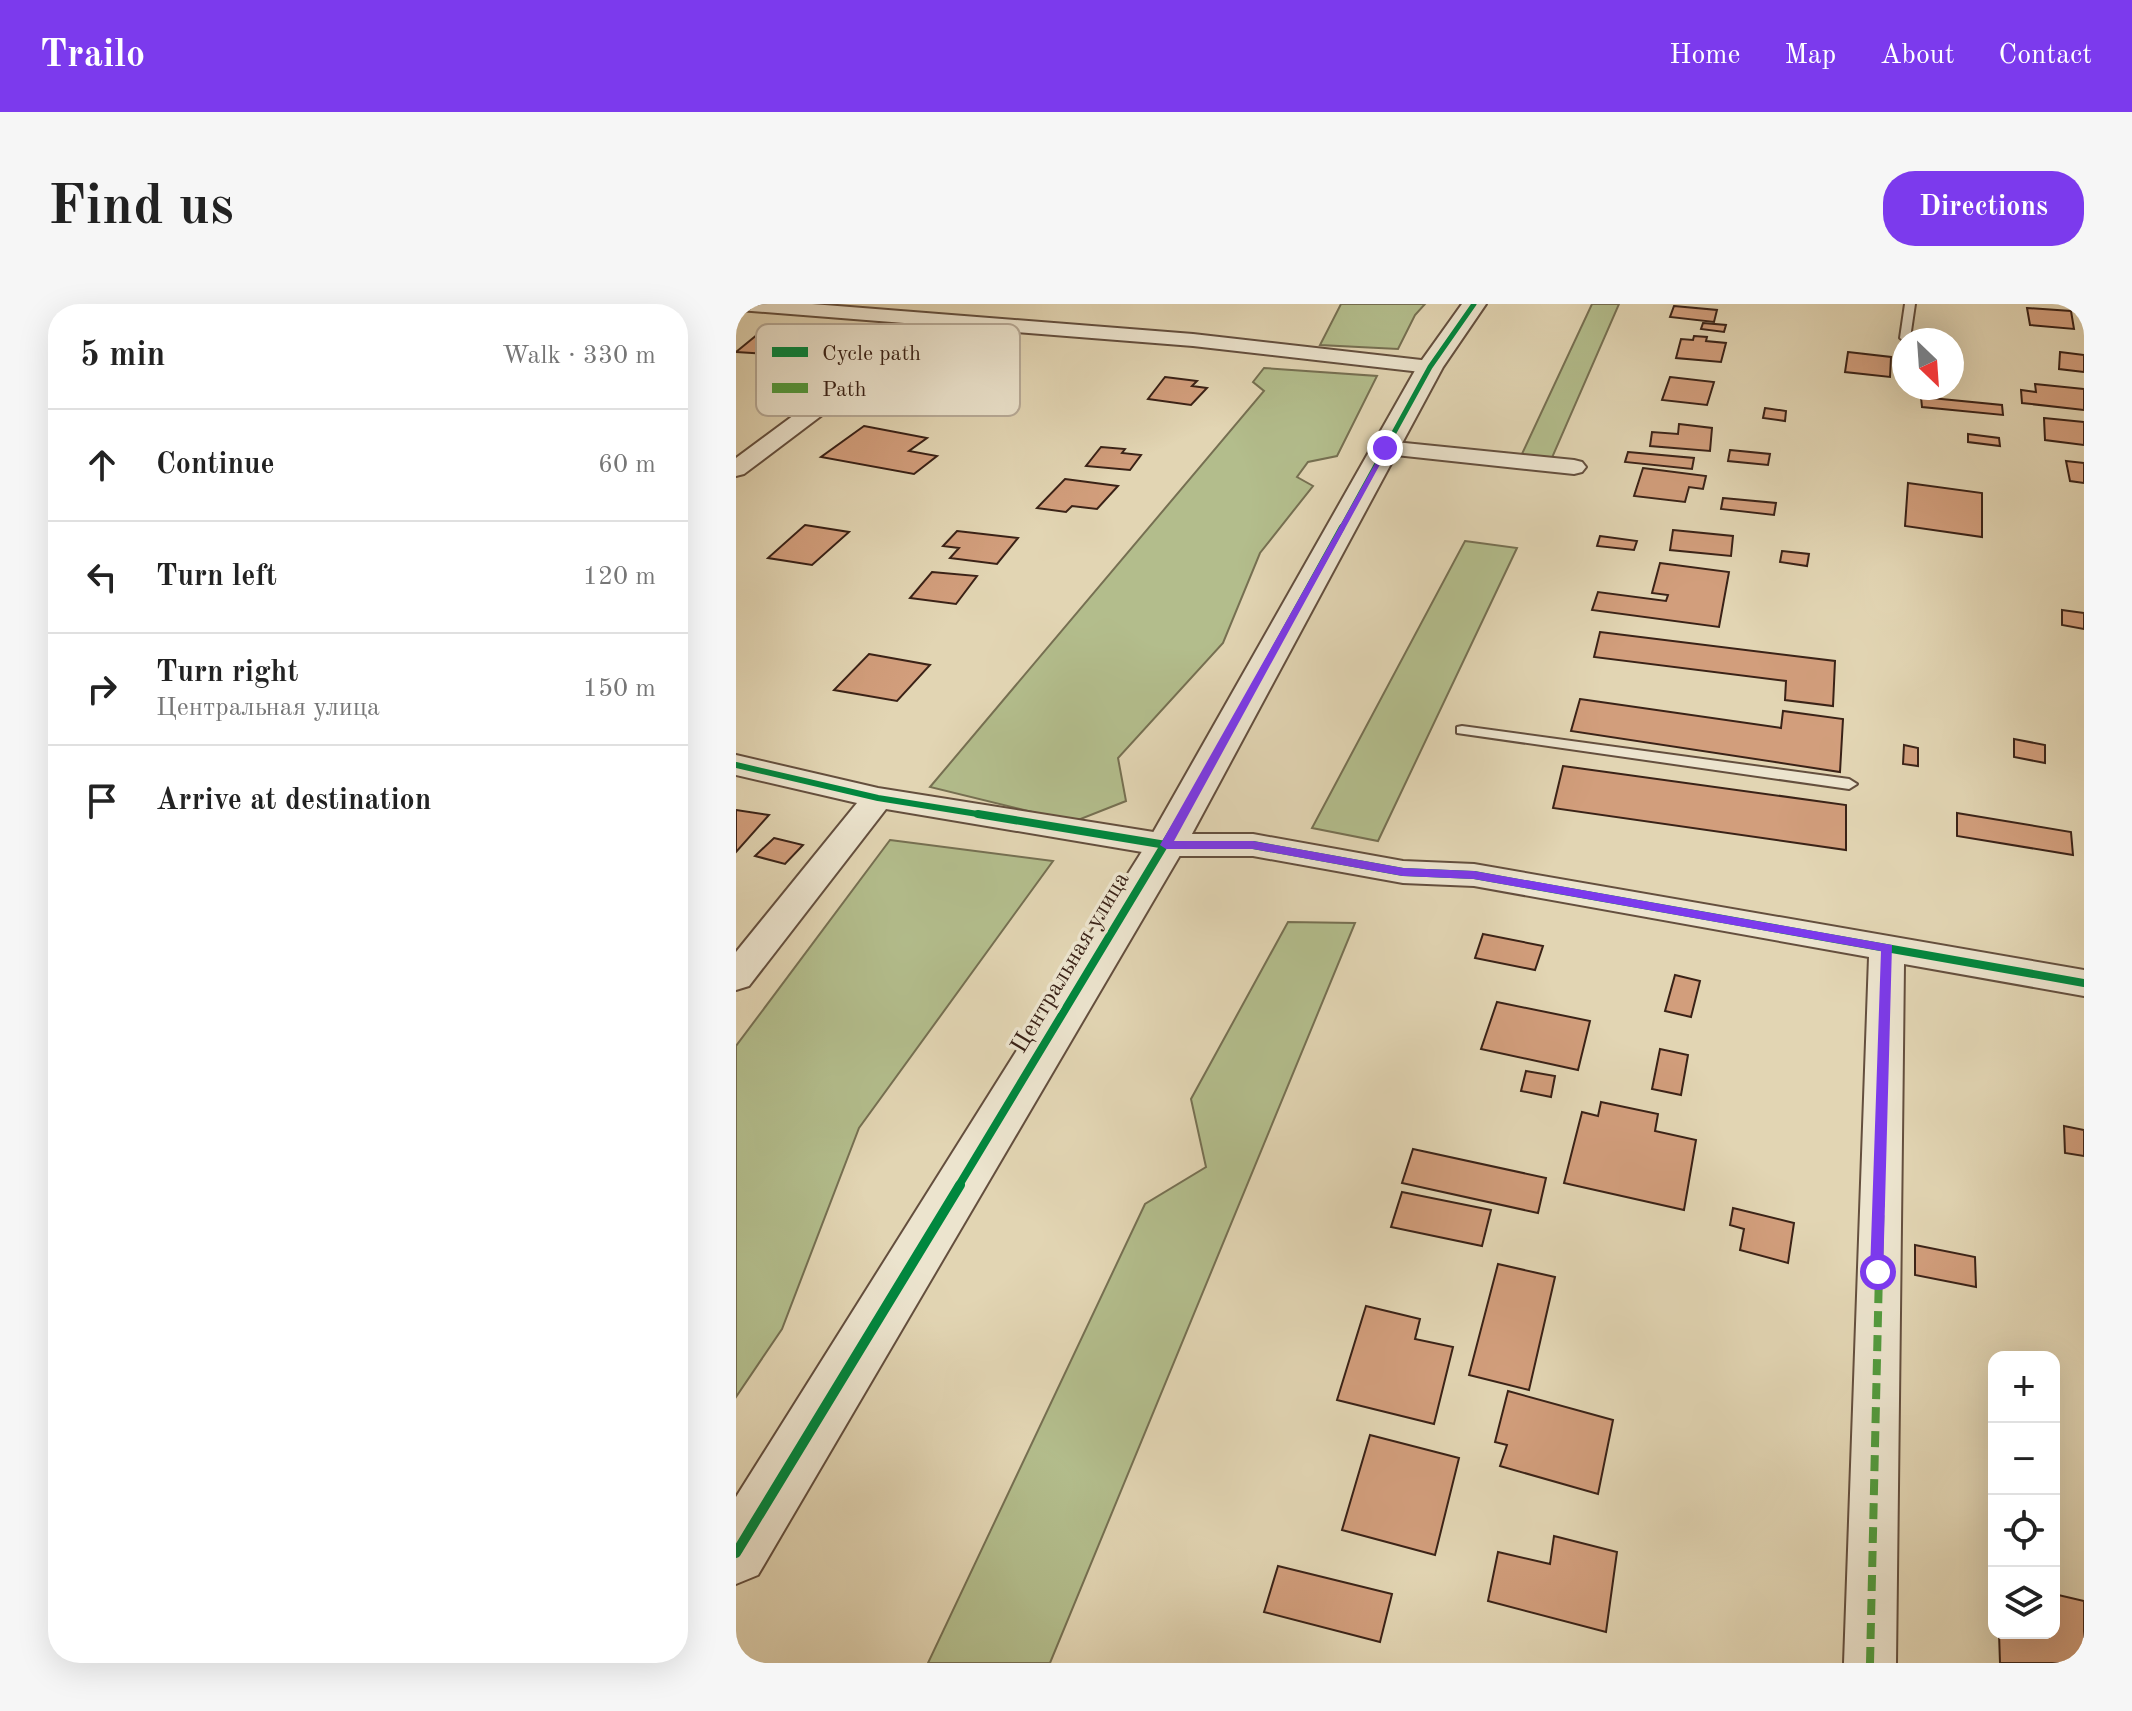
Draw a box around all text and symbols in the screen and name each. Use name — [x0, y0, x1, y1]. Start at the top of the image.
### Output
text: Trailo — [40, 37, 145, 75]
text: Home — [1669, 42, 1740, 70]
text: Map — [1784, 42, 1836, 70]
text: About — [1880, 42, 1955, 70]
text: Contact — [1999, 42, 2092, 70]
button: Directions — [1883, 171, 2084, 246]
text: Find us — [48, 180, 234, 236]
legend — [756, 324, 1020, 416]
north arrow — [1892, 328, 1964, 400]
text: 5 min — [80, 339, 165, 373]
text: Walk · 330 m — [502, 343, 656, 369]
text: Cycle path — [822, 343, 921, 365]
text: Path — [822, 379, 867, 401]
route end — [1367, 430, 1403, 466]
icon: ahead — [80, 443, 124, 487]
text: Continue — [156, 450, 275, 480]
text: 60 m — [598, 452, 656, 478]
icon: left — [80, 555, 124, 599]
text: Turn left — [156, 562, 277, 592]
text: 120 m — [583, 564, 656, 590]
text: Turn right — [156, 658, 298, 688]
icon: right — [80, 667, 124, 711]
text: 150 m — [583, 676, 656, 702]
text: Центральная улица — [156, 695, 380, 721]
icon: arrive — [80, 779, 124, 823]
text: Arrive at destination — [156, 786, 431, 816]
street label: Центральная улица — [1008, 868, 1135, 1058]
route start — [1860, 1254, 1896, 1290]
map controls — [1988, 1351, 2060, 1639]
button: + — [1988, 1351, 2060, 1423]
button: − — [1988, 1423, 2060, 1495]
button: locate — [1988, 1495, 2060, 1567]
button: layers — [1988, 1567, 2060, 1639]

